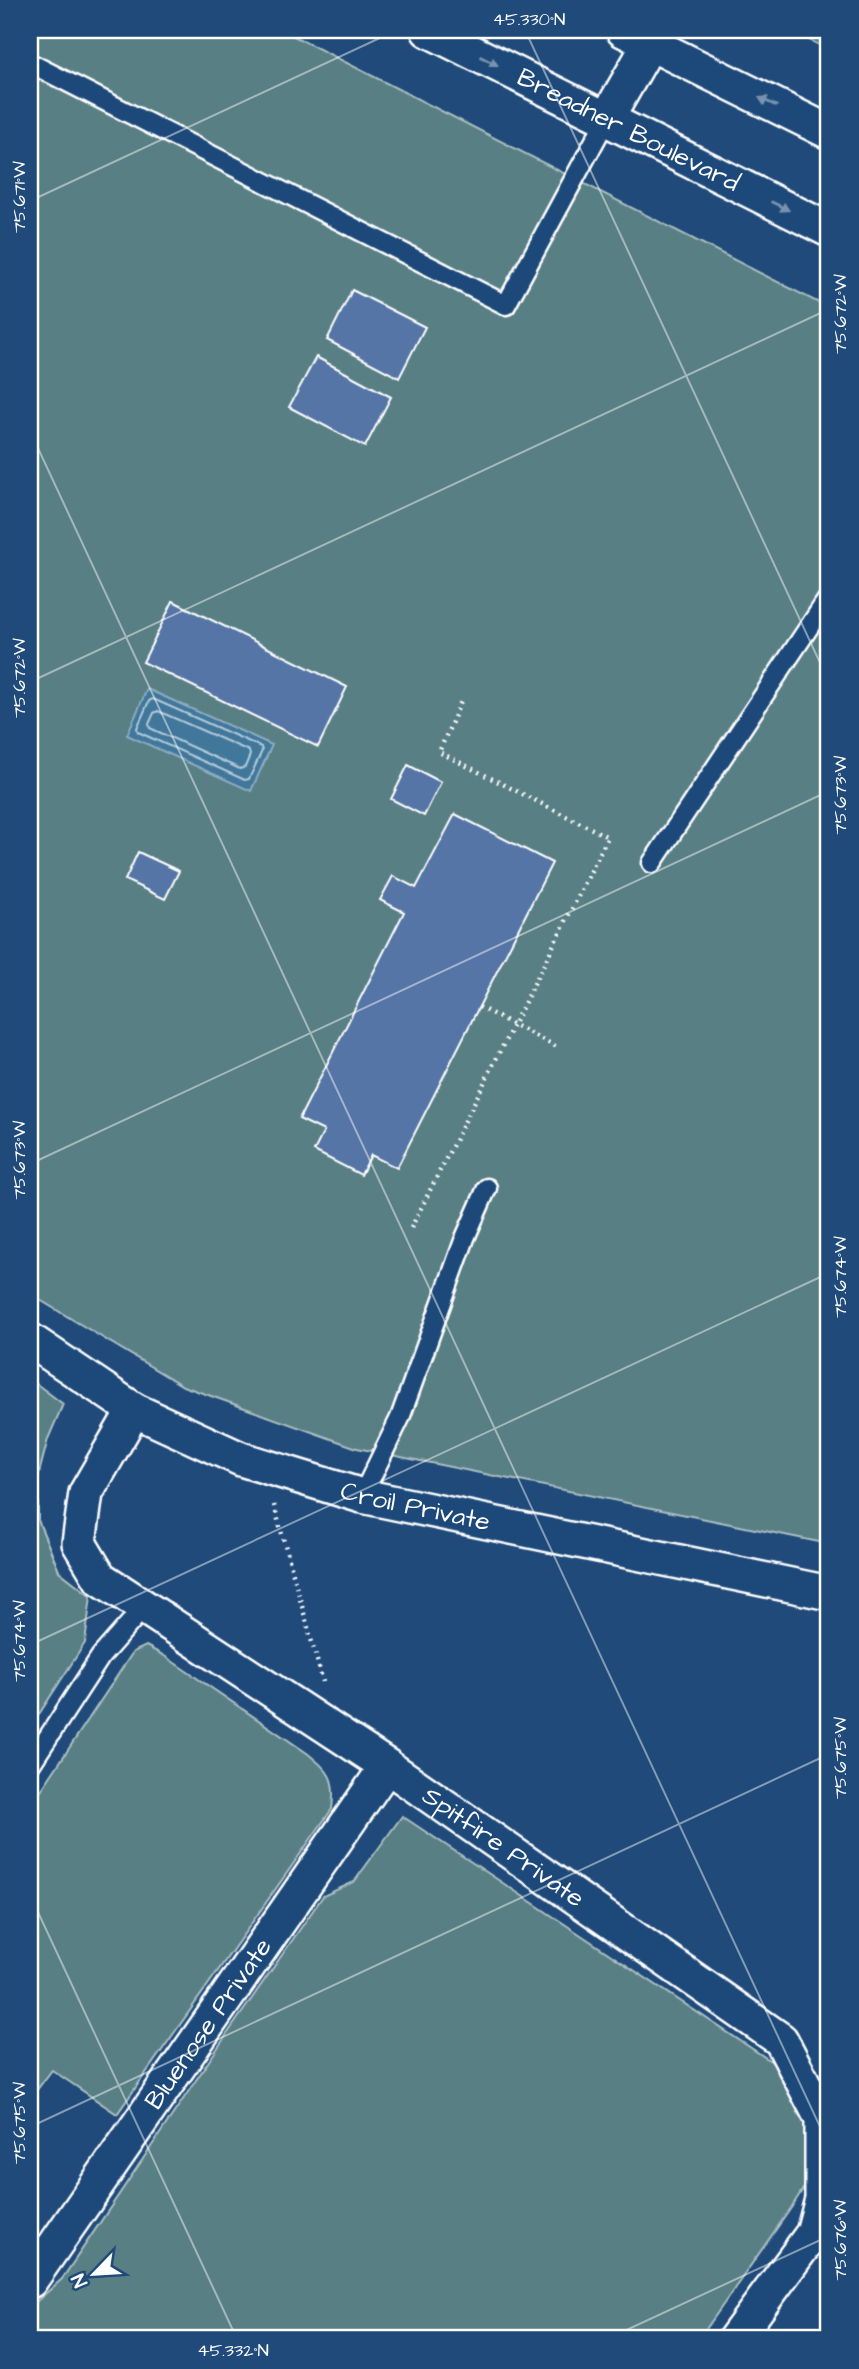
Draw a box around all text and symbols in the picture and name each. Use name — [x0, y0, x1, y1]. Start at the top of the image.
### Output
text: 45.330°N — [493, 7, 565, 32]
one-way arrow — [479, 55, 499, 66]
street label: Breadner Boulevard — [511, 59, 746, 201]
one-way arrow — [758, 96, 778, 107]
text: 75.671°W — [7, 161, 32, 233]
one-way arrow — [770, 201, 790, 212]
text: 75.672°W — [828, 274, 853, 354]
text: 75.672°W — [7, 638, 32, 718]
text: 75.673°W — [828, 756, 853, 834]
text: 75.673°W — [7, 1121, 32, 1199]
text: 75.674°W — [828, 1236, 853, 1318]
street label: Croil Private — [336, 1472, 493, 1540]
text: 75.674°W — [7, 1600, 32, 1682]
text: 75.675°W — [828, 1717, 853, 1799]
street label: Spitfire Private — [415, 1778, 592, 1916]
street label: Bluenose Private — [136, 1931, 280, 2117]
text: 75.675°W — [7, 2082, 32, 2164]
text: 75.676°W — [828, 2199, 853, 2280]
north arrow — [60, 2240, 130, 2310]
text: N — [65, 2269, 95, 2292]
text: 45.332°N — [197, 2338, 269, 2363]

